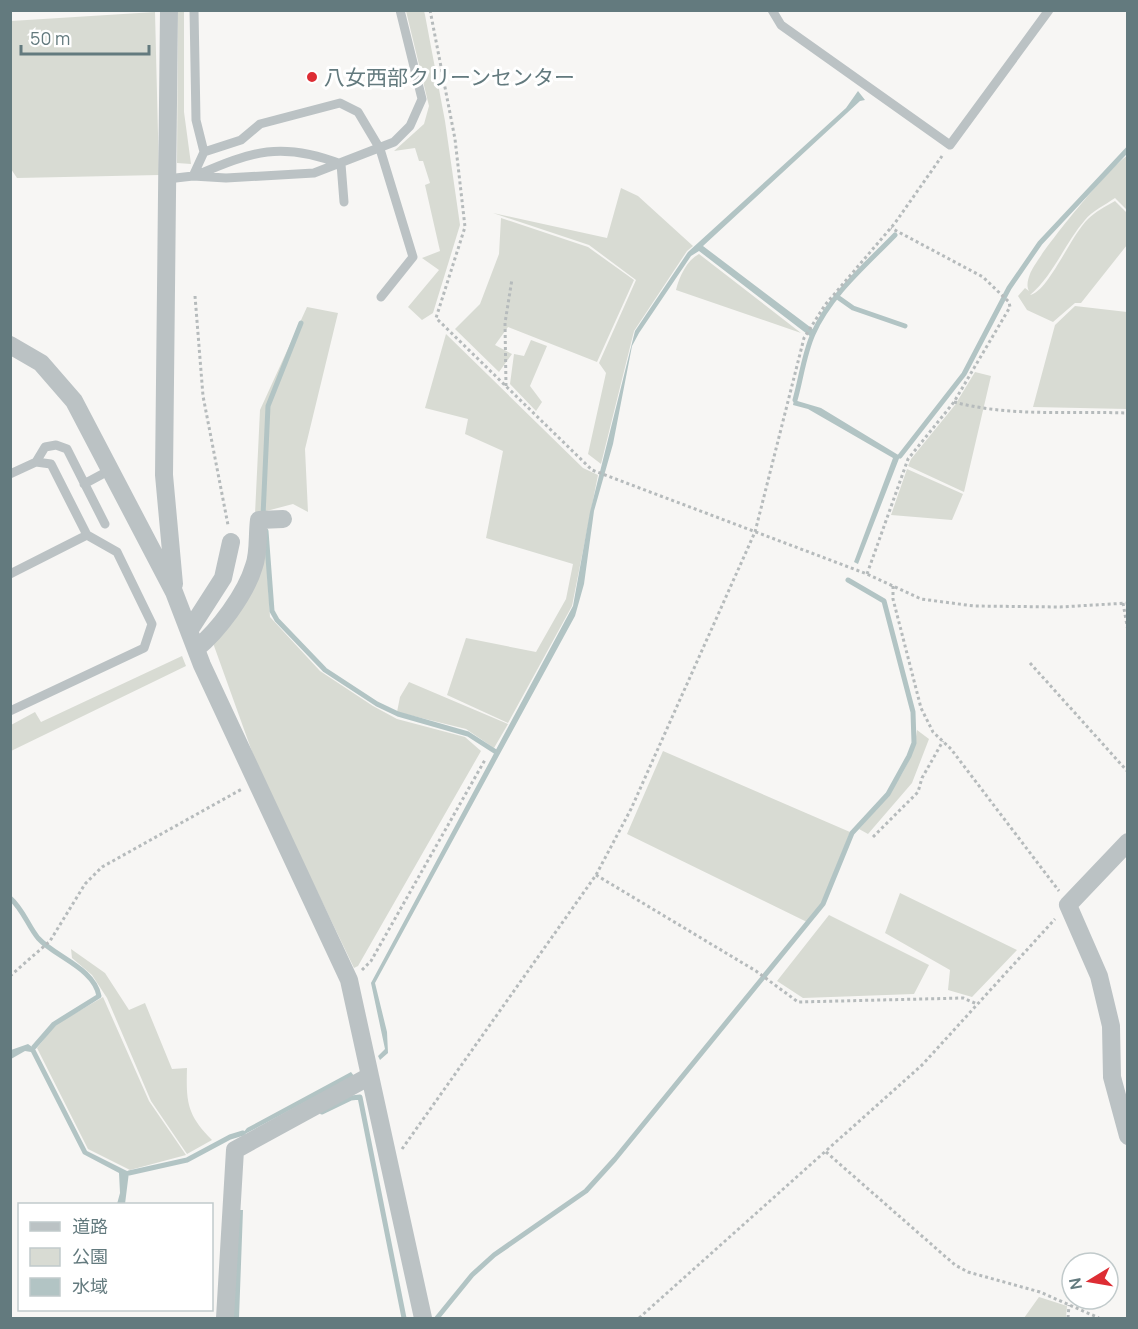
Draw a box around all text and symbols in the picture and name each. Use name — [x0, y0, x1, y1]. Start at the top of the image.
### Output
scale bar — [21, 18, 148, 56]
text: 50 m — [30, 26, 70, 50]
place label: 八女西部クリーンセンター — [324, 63, 575, 91]
marker: 八女西部クリーンセンター — [305, 70, 319, 84]
legend — [18, 1203, 213, 1311]
text: 道路 — [72, 1214, 108, 1238]
text: 公園 — [72, 1244, 108, 1268]
north arrow — [1060, 1251, 1120, 1311]
text: 水域 — [72, 1274, 108, 1298]
text: N — [1063, 1276, 1087, 1292]

